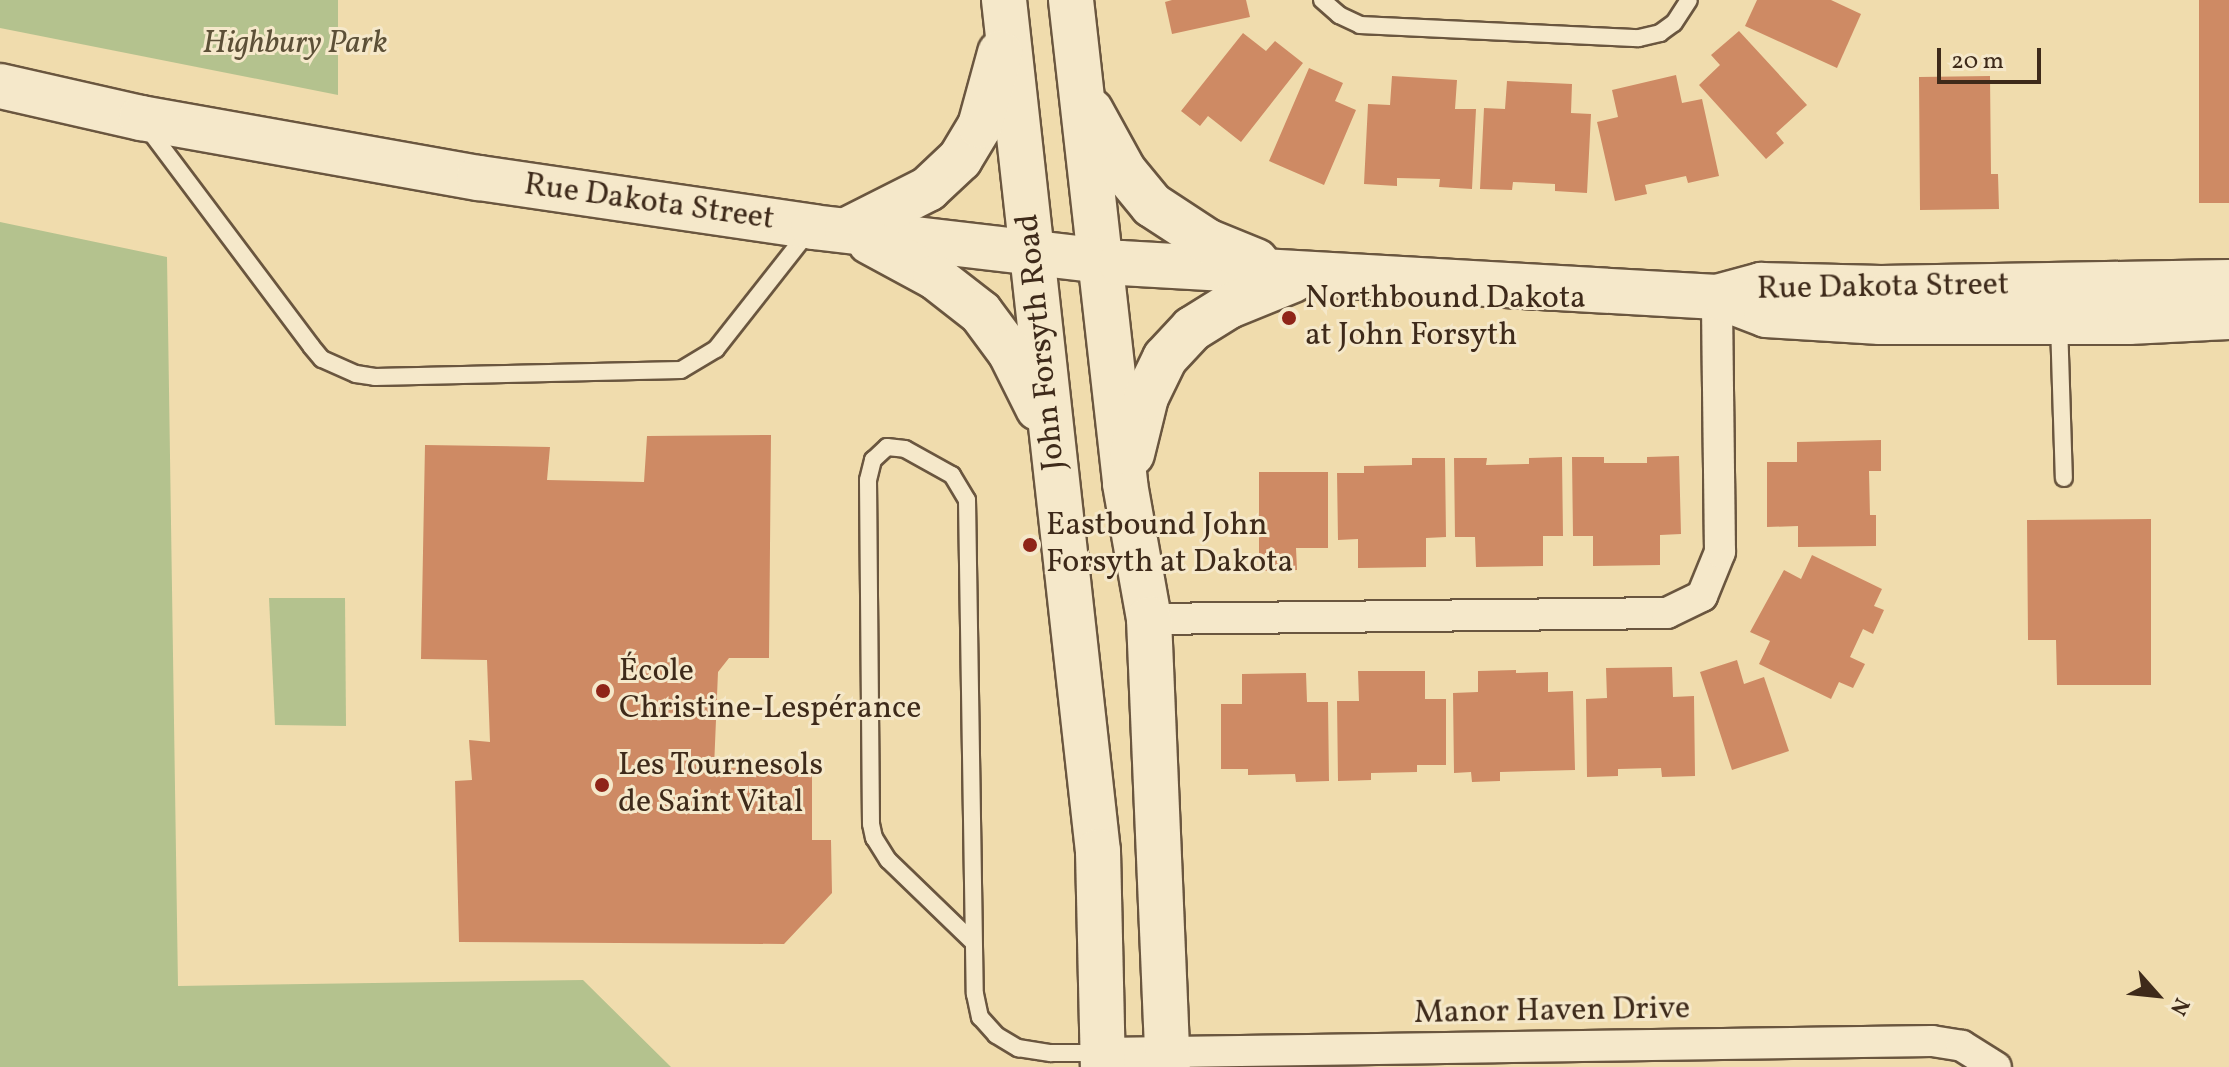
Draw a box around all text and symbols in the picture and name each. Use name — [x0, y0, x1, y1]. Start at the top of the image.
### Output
park label: Highbury Park — [203, 25, 387, 63]
scale bar — [1941, 32, 2045, 82]
text: 20 m — [1951, 45, 2004, 79]
street label: Rue Dakota Street — [521, 166, 777, 240]
street label: John Forsyth Road — [1009, 212, 1075, 472]
street label: Rue Dakota Street — [1757, 267, 2009, 309]
place label: Northbound Dakota at John Forsyth — [1305, 281, 1586, 356]
marker: Northbound Dakota at John Forsyth — [1280, 309, 1298, 327]
place label: Eastbound John Forsyth at Dakota — [1046, 508, 1293, 583]
marker: Eastbound John Forsyth at Dakota — [1021, 536, 1039, 554]
place label: École Christine-Lespérance — [619, 654, 921, 729]
marker: École Christine-Lespérance — [594, 682, 612, 700]
place label: Les Tournesols de Saint Vital — [618, 748, 824, 823]
marker: Les Tournesols de Saint Vital — [593, 776, 611, 794]
north arrow — [2117, 955, 2197, 1035]
street label: Manor Haven Drive — [1414, 990, 1690, 1034]
text: N — [2161, 992, 2196, 1020]

